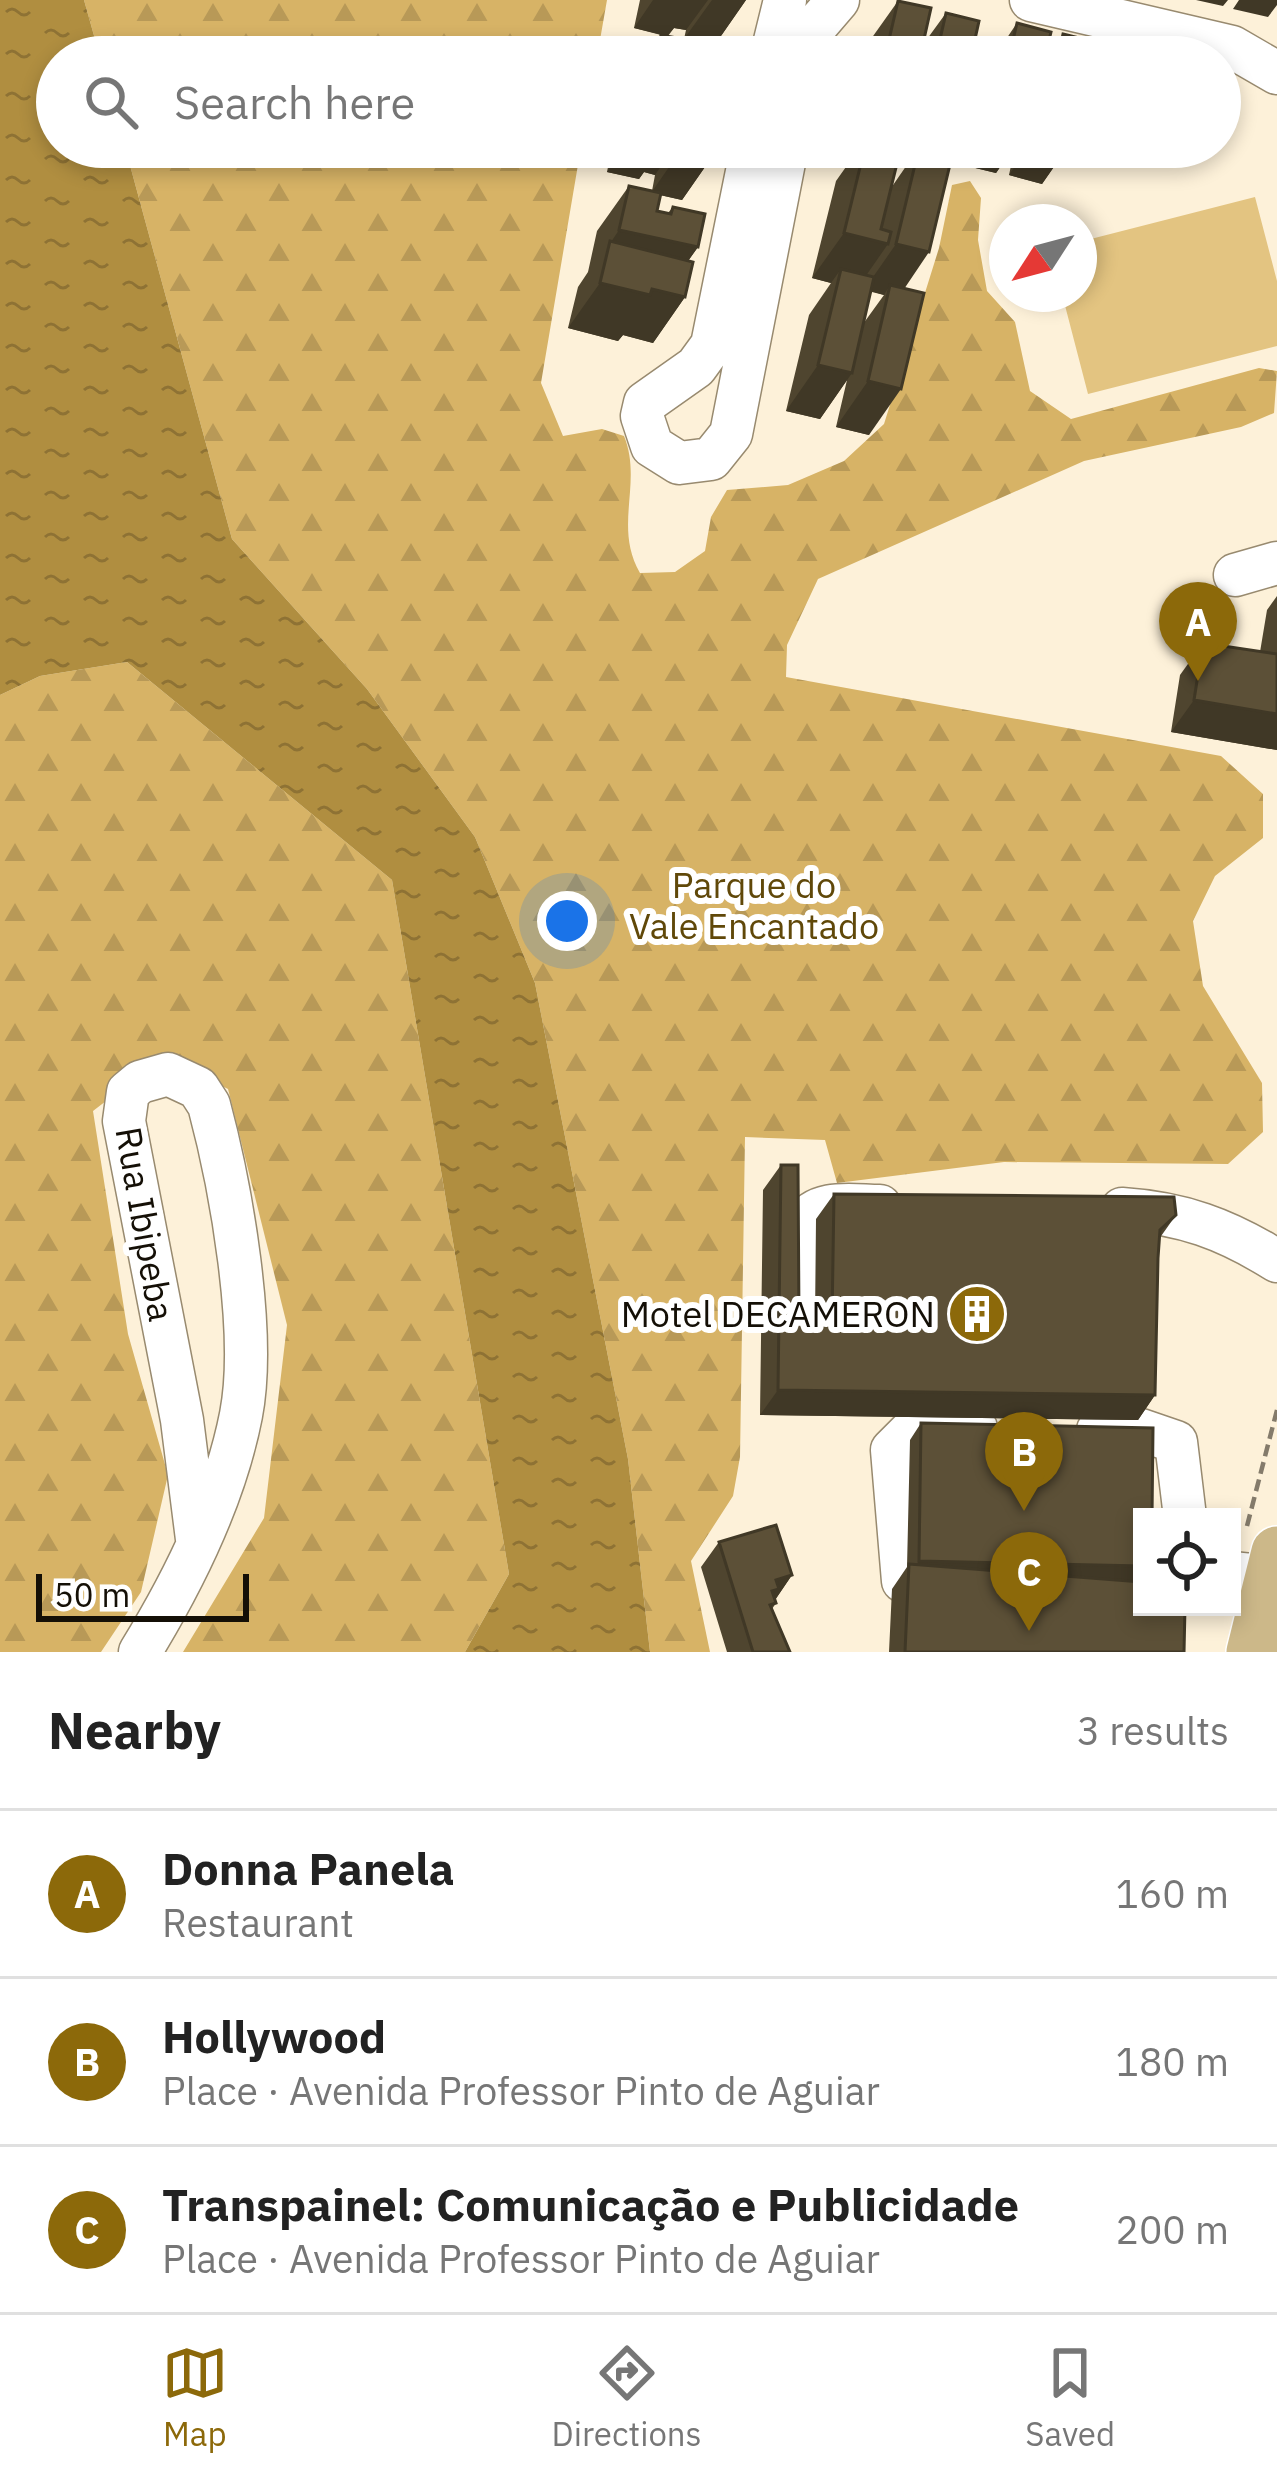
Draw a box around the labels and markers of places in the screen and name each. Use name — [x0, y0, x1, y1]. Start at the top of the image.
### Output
pin: A — [1159, 582, 1237, 681]
building icon: Motel DECAMERON — [946, 1283, 1008, 1345]
place label: Motel DECAMERON — [621, 1290, 935, 1337]
pin: B — [985, 1412, 1063, 1511]
pin: C — [990, 1532, 1068, 1631]

